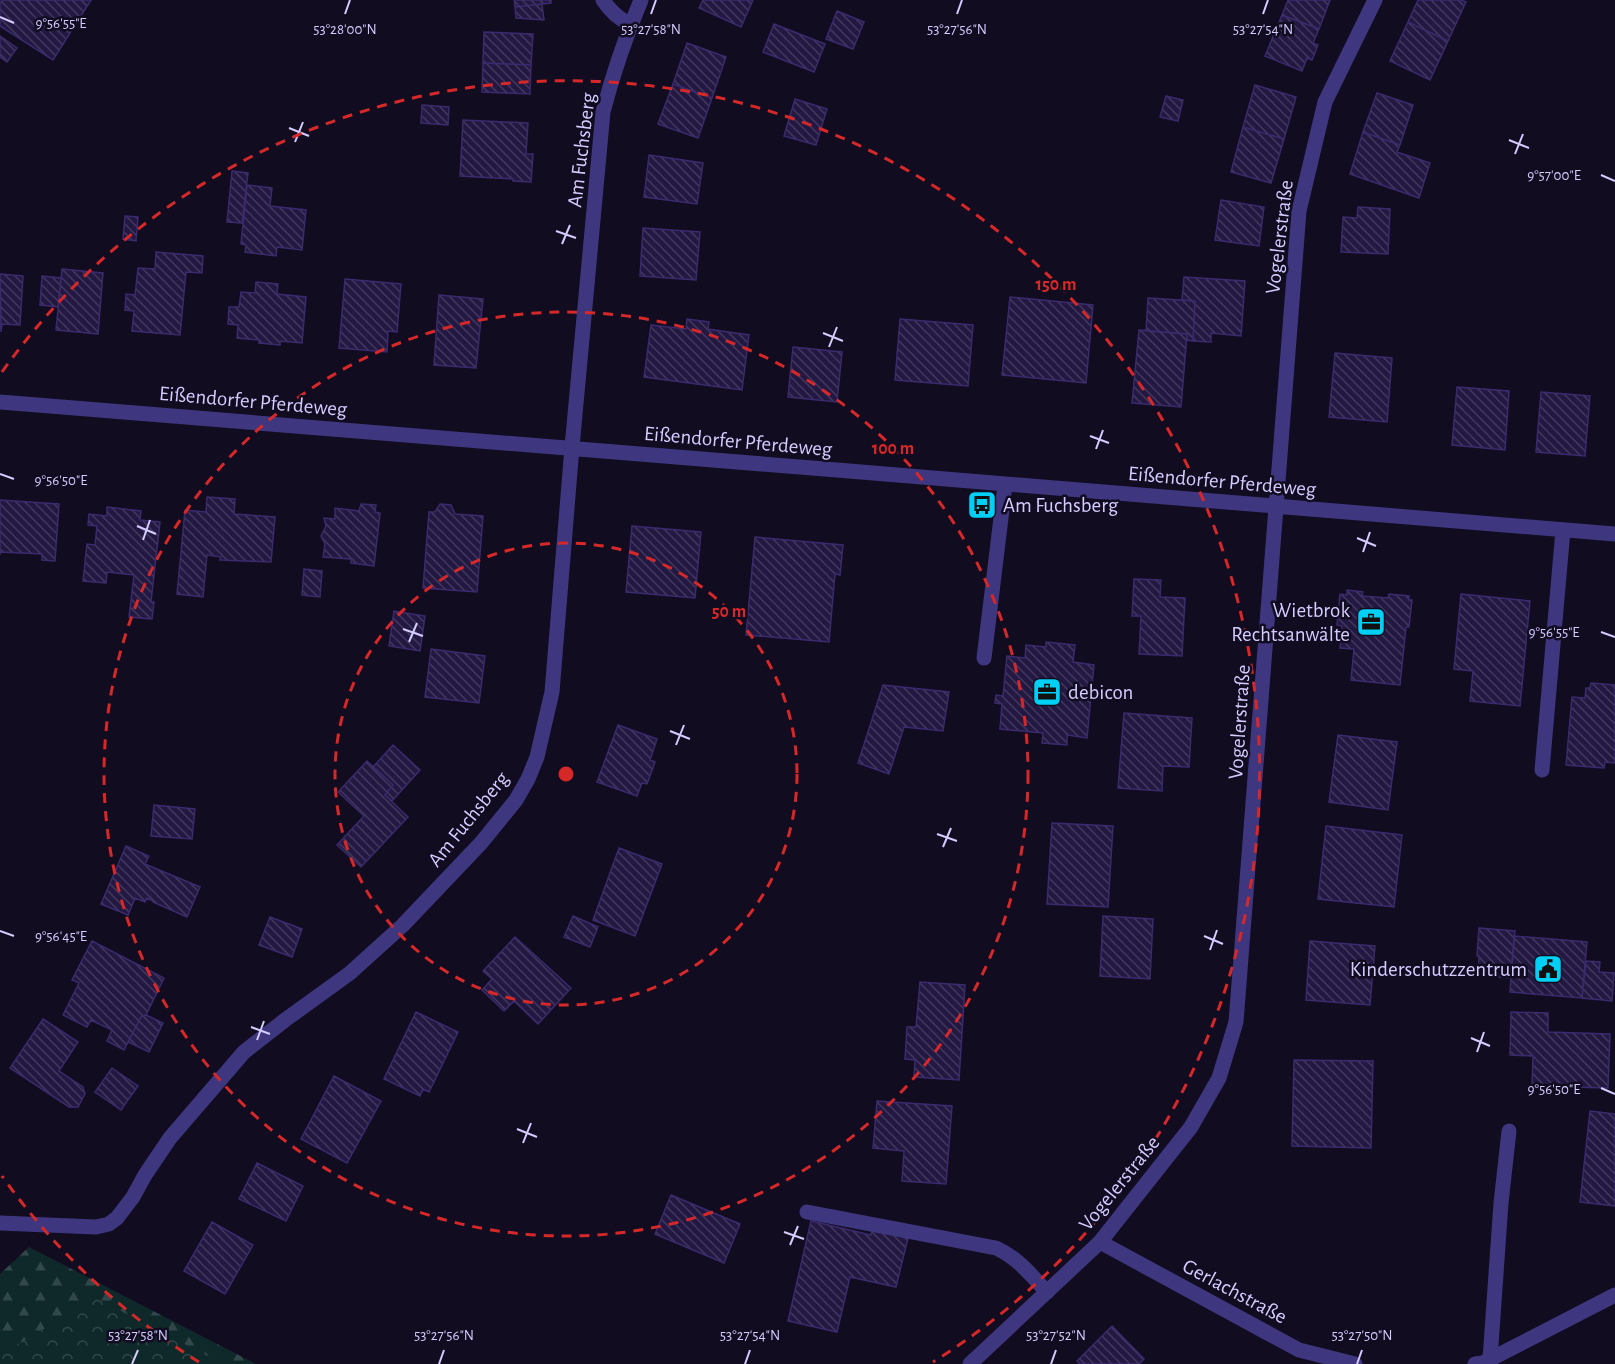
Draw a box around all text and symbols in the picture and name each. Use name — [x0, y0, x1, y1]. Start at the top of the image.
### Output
text: 9°56'55"E — [35, 16, 87, 31]
text: 53°28'00"N — [313, 22, 377, 37]
text: 53°27'58"N — [621, 22, 681, 37]
text: 53°27'56"N — [927, 22, 987, 37]
text: 53°27'54"N — [1233, 22, 1293, 37]
street label: Am Fuchsberg — [564, 91, 599, 209]
text: 9°57'00"E — [1527, 168, 1581, 183]
street label: Vogelerstraße — [1262, 179, 1297, 295]
text: 150 m — [1036, 276, 1076, 294]
street label: Eißendorfer Pferdeweg — [158, 383, 349, 420]
street label: Eißendorfer Pferdeweg — [643, 423, 834, 460]
text: 100 m — [872, 440, 914, 458]
street label: Eißendorfer Pferdeweg — [1127, 463, 1318, 500]
text: 9°56'50"E — [35, 473, 87, 488]
bus stop icon: Am Fuchsberg — [966, 489, 998, 521]
place label: Am Fuchsberg — [1003, 495, 1119, 516]
place label: Wietbrok Rechtsanwälte — [1231, 600, 1350, 645]
text: 50 m — [712, 603, 746, 621]
office icon: Wietbrok Rechtsanwälte — [1355, 606, 1387, 638]
text: 9°56'55"E — [1528, 625, 1580, 640]
street label: Vogelerstraße — [1225, 664, 1254, 780]
office icon: debicon — [1031, 676, 1063, 708]
place label: debicon — [1068, 682, 1133, 703]
centre of rings — [556, 764, 576, 784]
street label: Am Fuchsberg — [424, 767, 513, 871]
text: 9°56'45"E — [35, 929, 87, 944]
public building icon: Kinderschutzzentrum — [1532, 953, 1564, 985]
place label: Kinderschutzzentrum — [1350, 959, 1527, 980]
text: 9°56'50"E — [1528, 1082, 1580, 1097]
street label: Vogelerstraße — [1075, 1132, 1164, 1235]
street label: Gerlachstraße — [1179, 1255, 1290, 1328]
text: 53°27'58"N — [108, 1328, 168, 1343]
text: 53°27'56"N — [414, 1328, 474, 1343]
text: 53°27'54"N — [720, 1328, 780, 1343]
text: 53°27'52"N — [1026, 1328, 1086, 1343]
text: 53°27'50"N — [1331, 1328, 1393, 1343]

